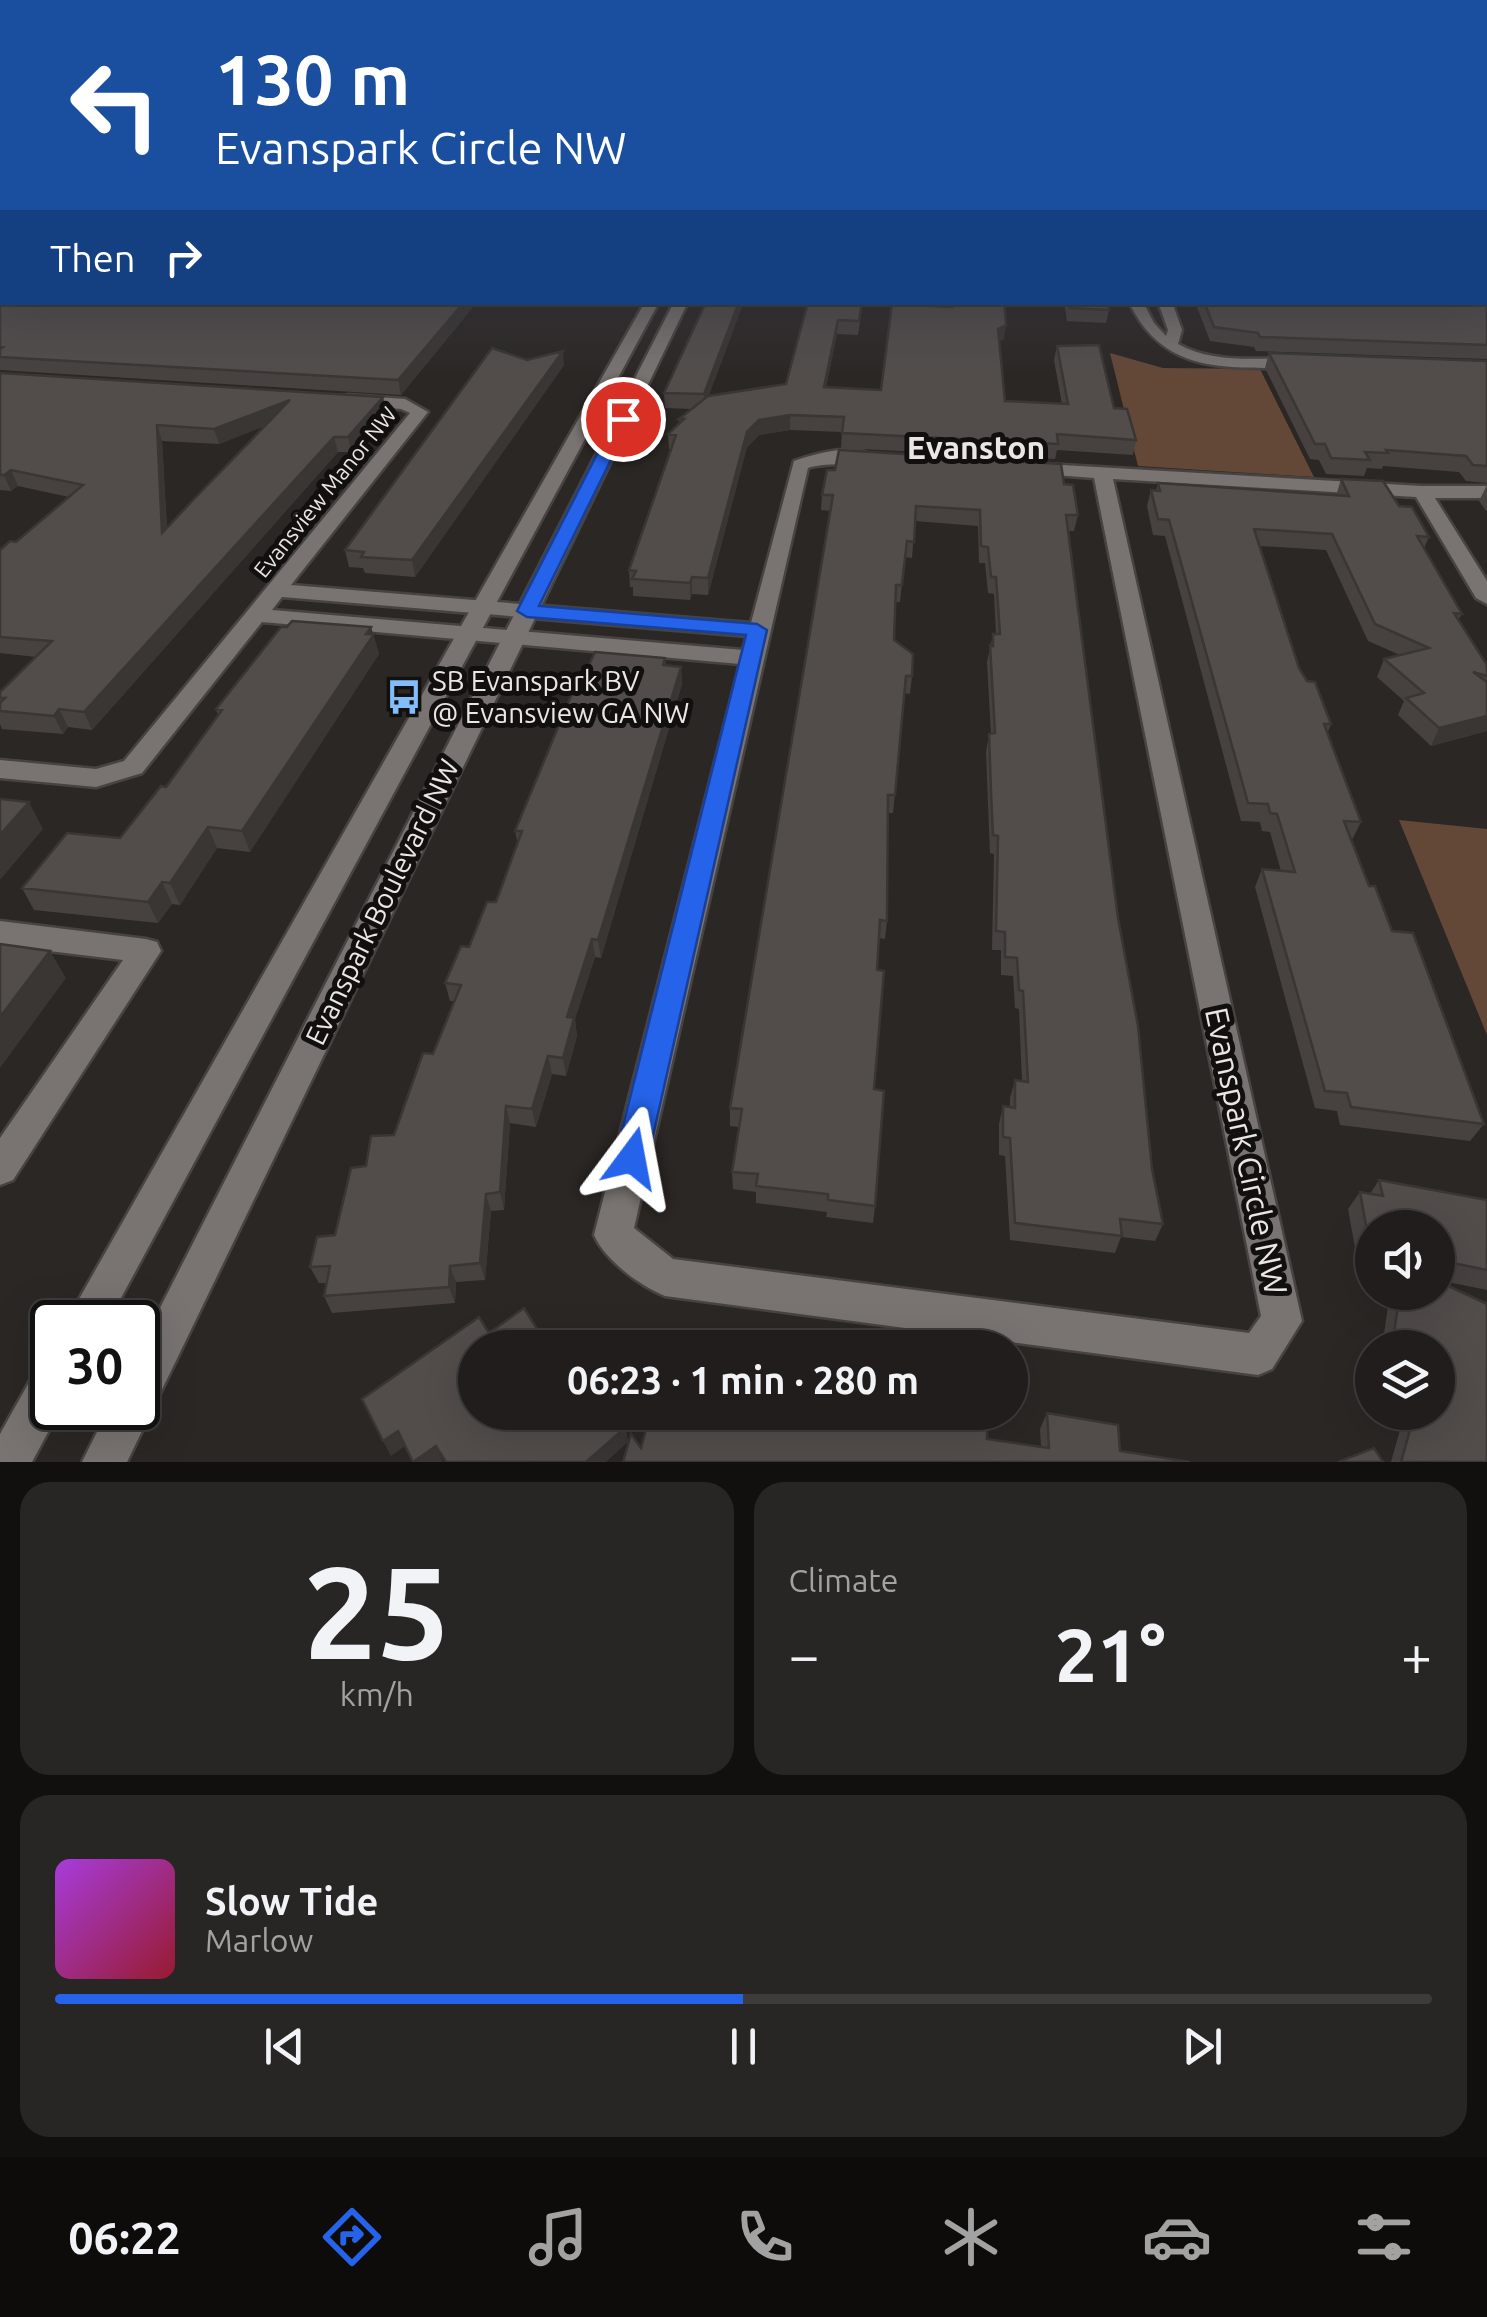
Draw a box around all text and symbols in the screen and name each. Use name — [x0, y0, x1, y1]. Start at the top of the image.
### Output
icon: left — [50, 40, 180, 170]
text: 130 m — [215, 40, 410, 118]
text: Evanspark Circle NW — [215, 122, 627, 173]
icon: right — [156, 230, 211, 285]
text: Then — [50, 237, 136, 279]
pin — [581, 377, 666, 462]
icon: arrive — [596, 392, 651, 447]
street label: Evansview Manor NW — [248, 402, 401, 582]
district label: Evanston — [907, 429, 1045, 465]
place label: SB Evanspark BV @ Evansview GA NW — [432, 665, 690, 728]
bus stop icon: SB Evanspark BV @ Evansview GA NW — [385, 678, 423, 716]
street label: Evanspark Boulevard NW — [299, 754, 464, 1050]
street label: Evanspark Circle NW — [1199, 1004, 1295, 1298]
position arrow — [580, 1106, 684, 1210]
map controls — [1355, 1210, 1455, 1430]
button: sound — [1355, 1210, 1455, 1310]
speed limit sign: 30 — [30, 1300, 160, 1430]
button: layers — [1355, 1330, 1455, 1430]
text: 06:23 · 1 min · 280 m — [567, 1359, 919, 1401]
text: 25 — [303, 1538, 450, 1684]
text: Climate — [789, 1562, 899, 1598]
text: 21° — [1055, 1612, 1166, 1696]
text: − — [789, 1624, 820, 1685]
text: + — [1401, 1624, 1432, 1685]
text: km/h — [340, 1676, 414, 1712]
text: Slow Tide — [205, 1880, 378, 1922]
text: Marlow — [205, 1922, 313, 1958]
icon: previous — [257, 2019, 312, 2074]
icon: pause — [716, 2019, 771, 2074]
icon: next — [1175, 2019, 1230, 2074]
icon: directions — [317, 2202, 387, 2272]
icon: music — [523, 2202, 593, 2272]
icon: phone — [730, 2202, 800, 2272]
icon: climate — [936, 2202, 1006, 2272]
icon: car — [1142, 2202, 1212, 2272]
icon: filters — [1349, 2202, 1419, 2272]
text: 06:22 — [68, 2212, 181, 2263]

